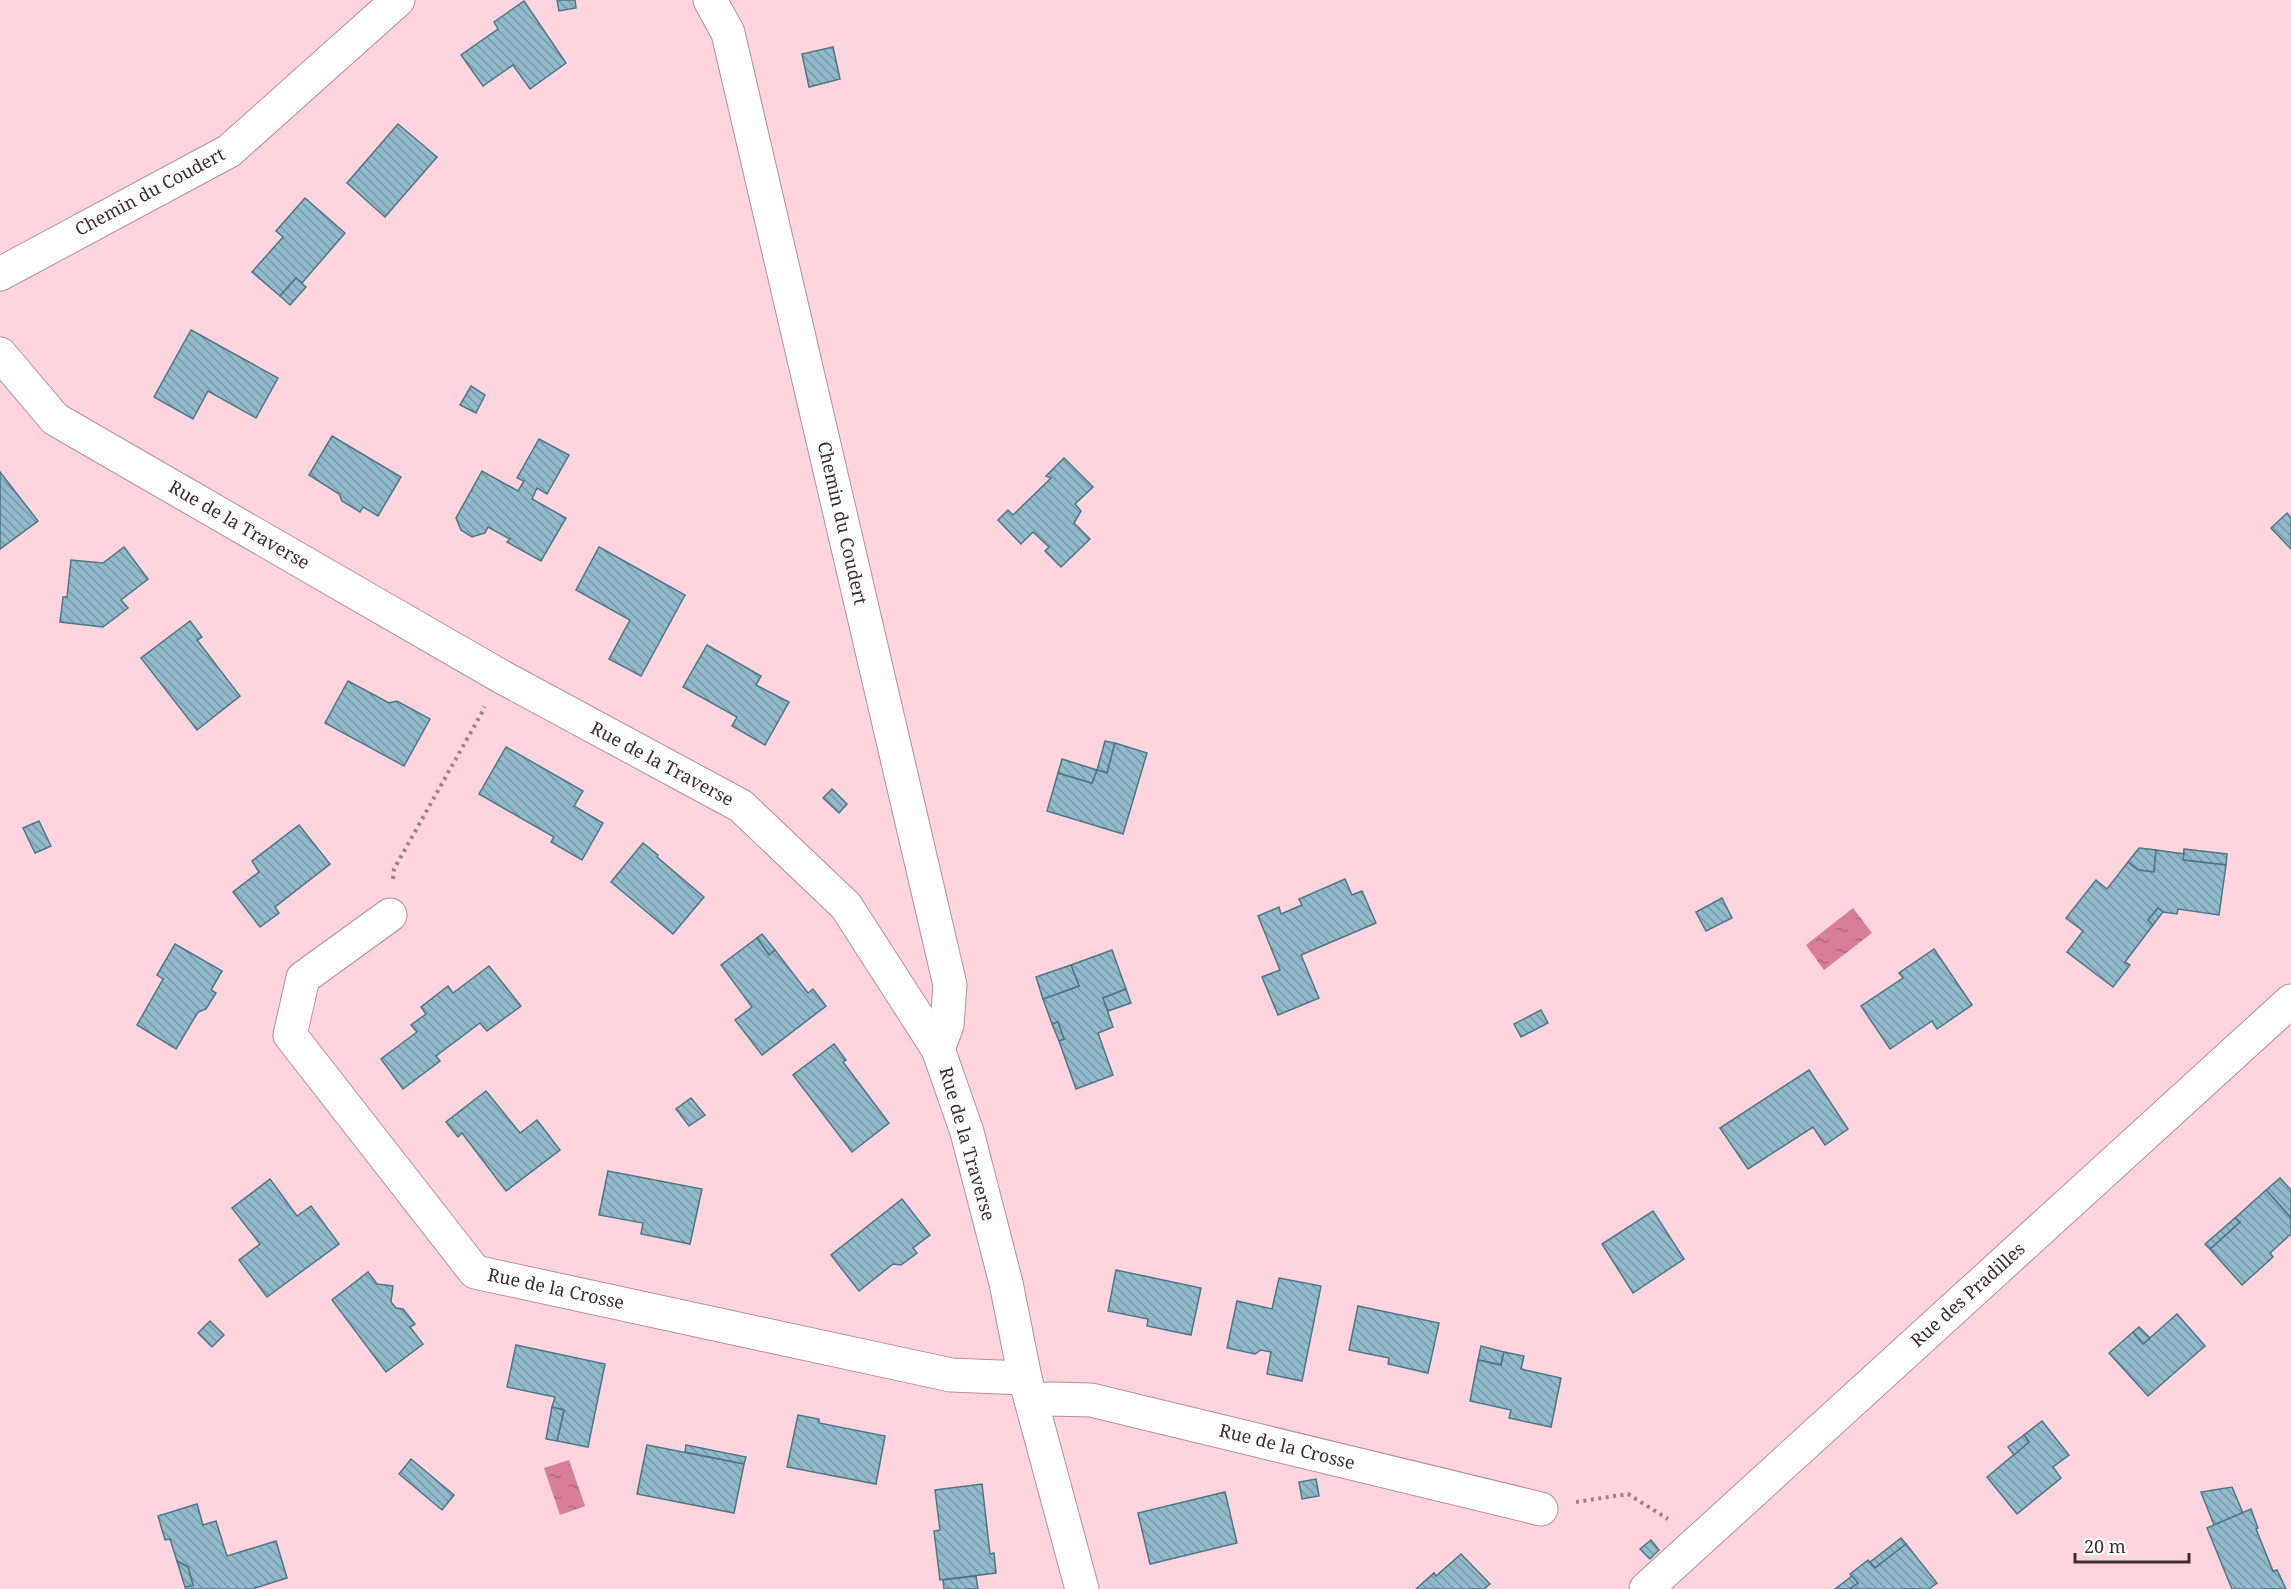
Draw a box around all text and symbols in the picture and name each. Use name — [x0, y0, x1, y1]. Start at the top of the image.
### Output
street label: Chemin du Coudert — [70, 141, 229, 241]
street label: Chemin du Coudert — [813, 439, 873, 607]
street label: Rue de la Traverse — [165, 474, 314, 574]
street label: Rue de la Traverse — [587, 715, 738, 811]
street label: Rue de la Traverse — [935, 1064, 1001, 1223]
street label: Rue des Pradilles — [1905, 1237, 2030, 1352]
street label: Rue de la Crosse — [486, 1262, 627, 1314]
street label: Rue de la Crosse — [1217, 1418, 1358, 1474]
scale bar — [2075, 1526, 2189, 1564]
text: 20 m — [2084, 1534, 2126, 1558]

